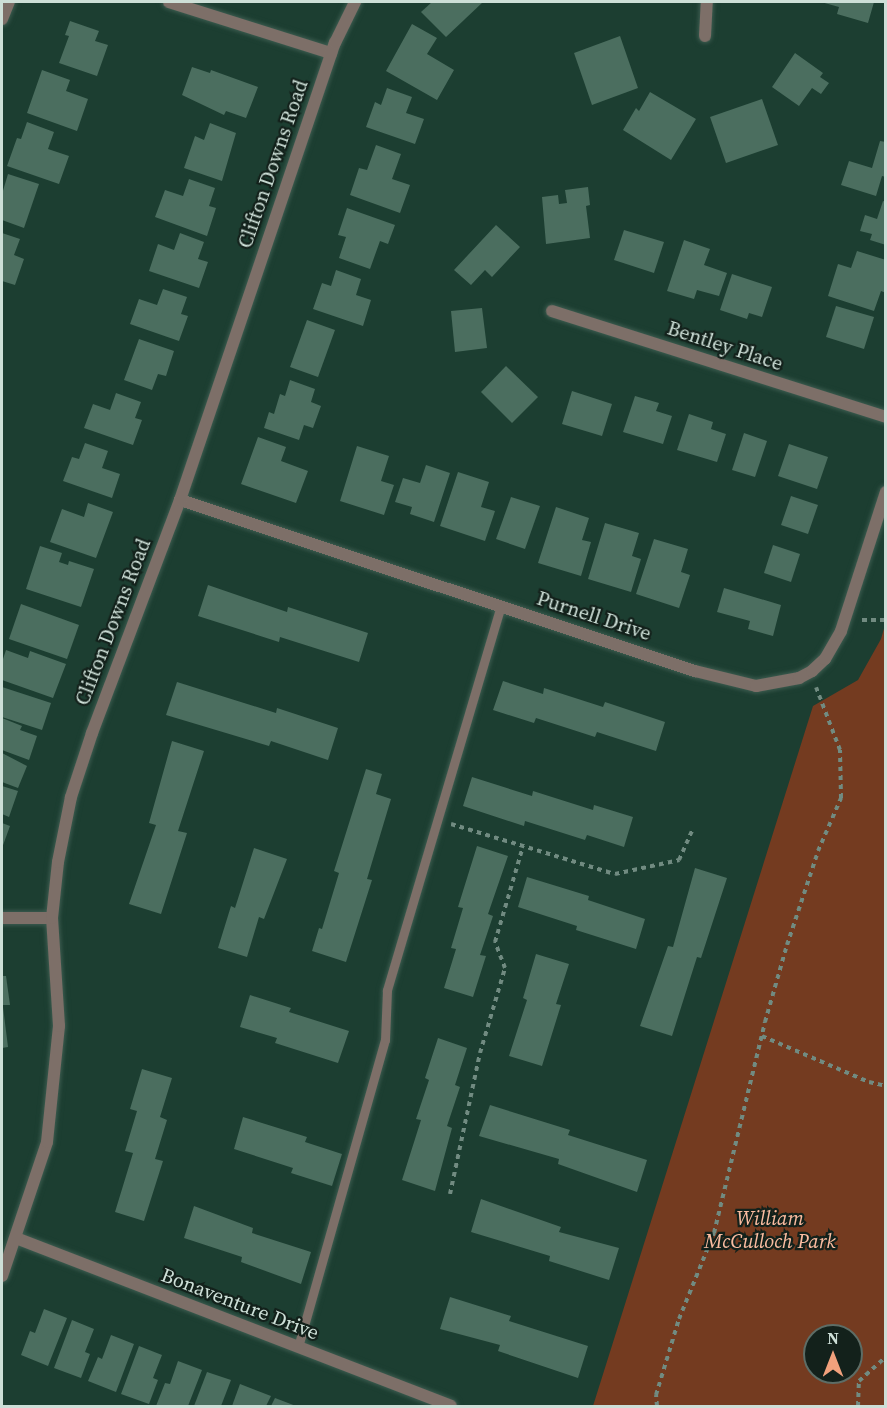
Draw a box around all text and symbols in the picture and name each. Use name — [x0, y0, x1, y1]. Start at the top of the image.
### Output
street label: Clifton Downs Road — [233, 77, 313, 251]
street label: Bentley Place — [664, 316, 786, 376]
street label: Clifton Downs Road — [70, 535, 156, 709]
street label: Purnell Drive — [534, 586, 654, 646]
park label: William McCulloch Park — [704, 1206, 836, 1253]
street label: Bonaventure Drive — [158, 1263, 322, 1345]
north arrow — [803, 1324, 863, 1384]
text: N — [827, 1327, 839, 1349]

